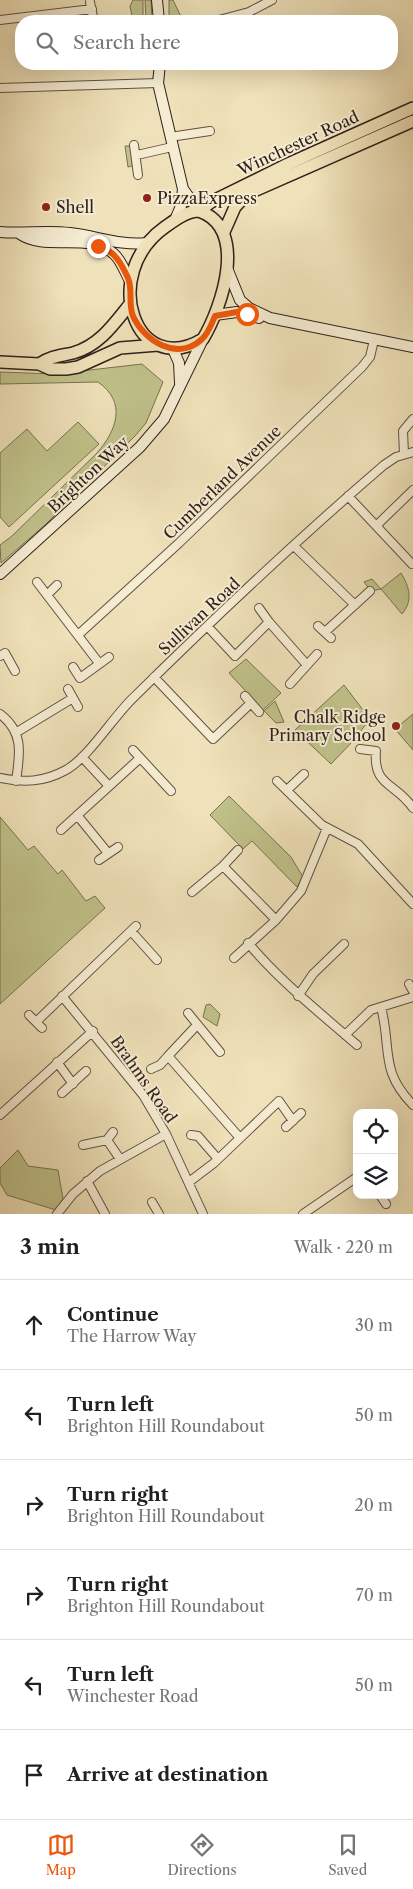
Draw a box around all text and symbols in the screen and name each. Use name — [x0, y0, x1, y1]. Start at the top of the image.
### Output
search box — [15, 15, 398, 70]
icon: search — [33, 29, 61, 57]
text: Search here — [73, 31, 181, 54]
street label: Winchester Road — [233, 106, 362, 180]
place label: PizzaExpress — [157, 188, 257, 208]
marker: PizzaExpress — [141, 192, 153, 204]
place label: Shell — [56, 197, 94, 217]
marker: Shell — [40, 201, 52, 213]
route end — [87, 235, 110, 258]
route start — [236, 303, 259, 326]
street label: Cumberland Avenue — [159, 421, 285, 543]
street label: Brighton Way — [43, 431, 133, 517]
street label: Sullivan Road — [154, 573, 244, 659]
place label: Chalk Ridge Primary School — [269, 707, 386, 745]
marker: Chalk Ridge Primary School — [390, 720, 402, 732]
street label: Brahms Road — [107, 1032, 182, 1127]
map controls — [353, 1109, 398, 1199]
button: locate — [353, 1109, 398, 1154]
button: layers — [353, 1154, 398, 1199]
text: 3 min — [20, 1234, 80, 1259]
text: Walk · 220 m — [294, 1237, 393, 1257]
text: Continue — [67, 1303, 159, 1326]
icon: ahead — [20, 1311, 48, 1339]
text: 30 m — [355, 1315, 393, 1335]
text: The Harrow Way — [67, 1326, 196, 1346]
text: Turn left — [67, 1393, 154, 1416]
icon: left — [20, 1401, 48, 1429]
text: 50 m — [355, 1405, 393, 1425]
text: Brighton Hill Roundabout — [67, 1416, 265, 1436]
text: Turn right — [67, 1483, 168, 1506]
icon: right — [20, 1491, 48, 1519]
text: 20 m — [354, 1495, 393, 1515]
text: Brighton Hill Roundabout — [67, 1506, 265, 1526]
text: Turn right — [67, 1573, 168, 1596]
icon: right — [20, 1581, 48, 1609]
text: 70 m — [356, 1585, 393, 1605]
text: Brighton Hill Roundabout — [67, 1596, 265, 1616]
text: Turn left — [67, 1663, 154, 1686]
icon: left — [20, 1671, 48, 1699]
text: 50 m — [355, 1675, 393, 1695]
text: Winchester Road — [67, 1686, 199, 1706]
icon: arrive — [20, 1761, 48, 1789]
text: Arrive at destination — [67, 1763, 268, 1786]
tab: Map — [46, 1831, 76, 1879]
tab: Directions — [167, 1831, 237, 1879]
tab: Saved — [328, 1831, 367, 1879]

